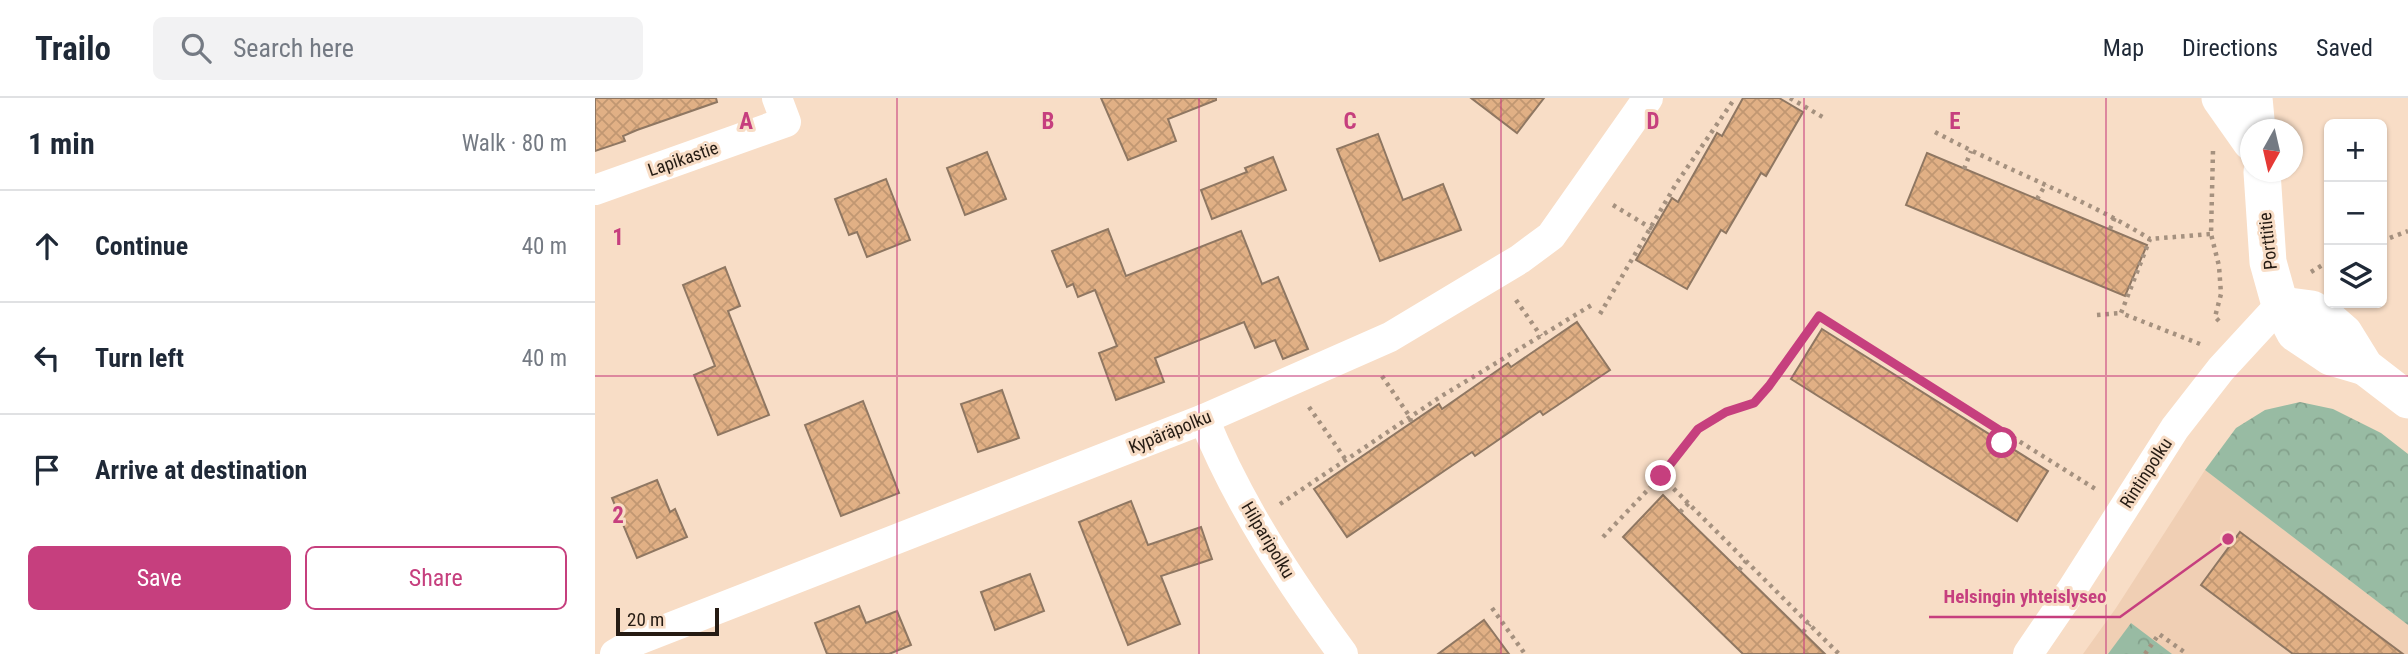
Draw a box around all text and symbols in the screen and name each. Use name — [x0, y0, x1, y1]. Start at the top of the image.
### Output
search box — [153, 17, 643, 80]
text: Trailo — [35, 29, 111, 68]
icon: search — [177, 29, 215, 67]
text: Search here — [233, 33, 354, 63]
text: Map — [2103, 34, 2144, 62]
text: Directions — [2182, 34, 2278, 62]
text: Saved — [2316, 34, 2373, 62]
text: A — [739, 108, 753, 135]
text: B — [1042, 108, 1054, 135]
text: C — [1343, 108, 1357, 135]
text: D — [1647, 108, 1660, 135]
text: E — [1949, 108, 1961, 135]
north arrow — [2240, 119, 2303, 182]
map controls — [2324, 119, 2387, 308]
button: + — [2324, 119, 2387, 182]
text: 1 min — [28, 126, 95, 161]
text: Walk · 80 m — [462, 130, 567, 157]
street label: Lapikastie — [645, 137, 721, 180]
button: − — [2324, 182, 2387, 245]
street label: Porttitie — [2254, 211, 2281, 271]
text: 1 — [612, 224, 624, 251]
icon: ahead — [28, 227, 66, 265]
text: Continue — [95, 231, 188, 261]
text: 40 m — [522, 233, 567, 260]
button: layers — [2324, 245, 2387, 308]
icon: left — [28, 339, 66, 377]
text: Turn left — [95, 343, 184, 373]
text: 40 m — [522, 345, 567, 372]
street label: Kypäräpolku — [1126, 405, 1214, 458]
route start — [1986, 427, 2017, 458]
street label: Rintinpolku — [2115, 434, 2176, 512]
icon: arrive — [28, 451, 66, 489]
text: Arrive at destination — [95, 455, 307, 485]
route end — [1645, 460, 1676, 491]
street label: Hilparipolku — [1237, 498, 1299, 582]
text: 2 — [612, 502, 624, 529]
button: Save — [28, 546, 291, 610]
button: Share — [305, 546, 567, 610]
callout: Helsingin yhteislyseo — [1929, 577, 2120, 617]
text: Helsingin yhteislyseo — [1944, 585, 2106, 608]
scale bar — [616, 605, 719, 637]
text: 20 m — [627, 608, 664, 631]

